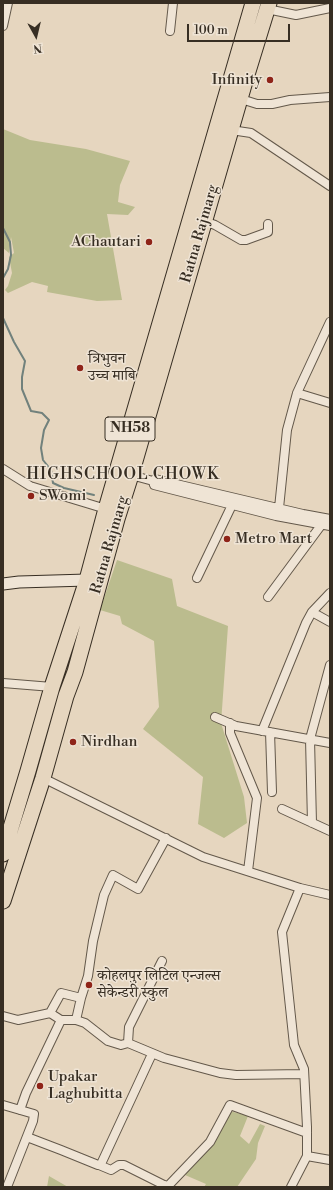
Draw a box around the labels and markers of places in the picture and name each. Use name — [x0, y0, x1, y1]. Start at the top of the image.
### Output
place label: Infinity — [212, 71, 262, 89]
marker: Infinity — [265, 75, 275, 85]
place label: AChautari — [71, 233, 141, 251]
marker: AChautari — [144, 237, 154, 247]
place label: त्रिभुवन उच्च माबि — [88, 350, 136, 385]
marker: त्रिभुवन उच्च माबि — [75, 363, 85, 373]
place label: SWomi — [39, 487, 86, 505]
marker: SWomi — [26, 491, 36, 501]
place label: Metro Mart — [235, 530, 312, 548]
marker: Metro Mart — [222, 534, 232, 544]
place label: Nirdhan — [81, 733, 137, 751]
marker: Nirdhan — [68, 737, 78, 747]
place label: कोहलपुर लिटिल एन्जल्स सेकेन्डरी स्कुल — [97, 967, 221, 1002]
marker: कोहलपुर लिटिल एन्जल्स सेकेन्डरी स्कुल — [84, 980, 94, 990]
place label: Upakar Laghubitta — [48, 1068, 123, 1103]
marker: Upakar Laghubitta — [35, 1081, 45, 1091]

